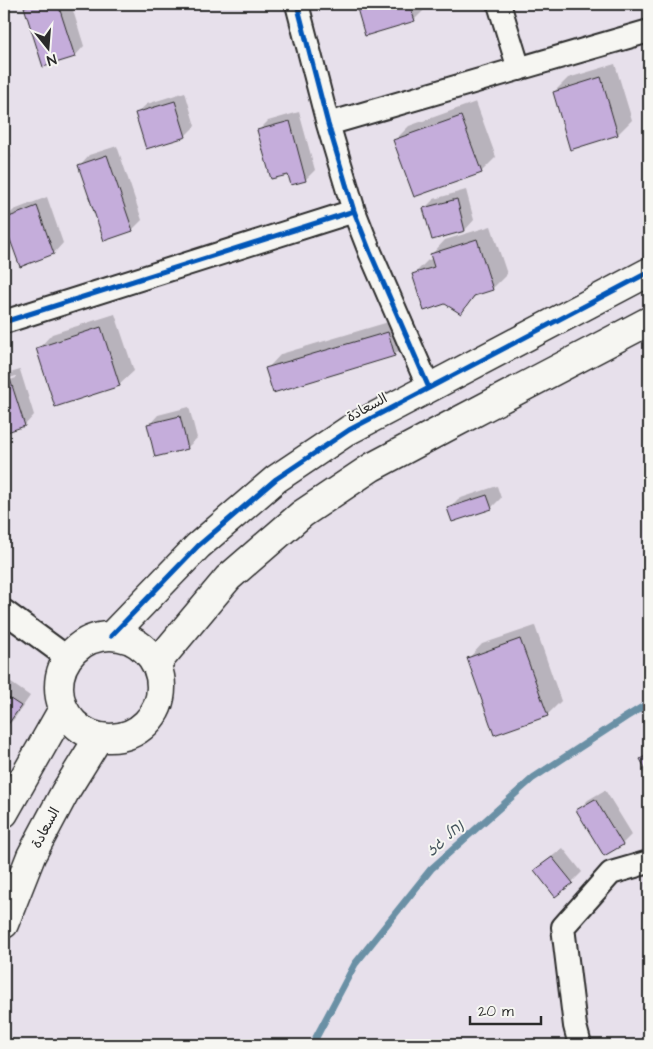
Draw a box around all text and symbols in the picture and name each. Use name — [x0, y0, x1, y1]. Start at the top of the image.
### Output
north arrow — [22, 22, 72, 72]
text: N — [44, 49, 59, 70]
street label: السعادة — [343, 389, 391, 427]
street label: السعادة — [27, 804, 65, 852]
water label: נחל גז — [422, 814, 470, 861]
scale bar — [470, 994, 542, 1026]
text: 20 m — [478, 1001, 514, 1022]

